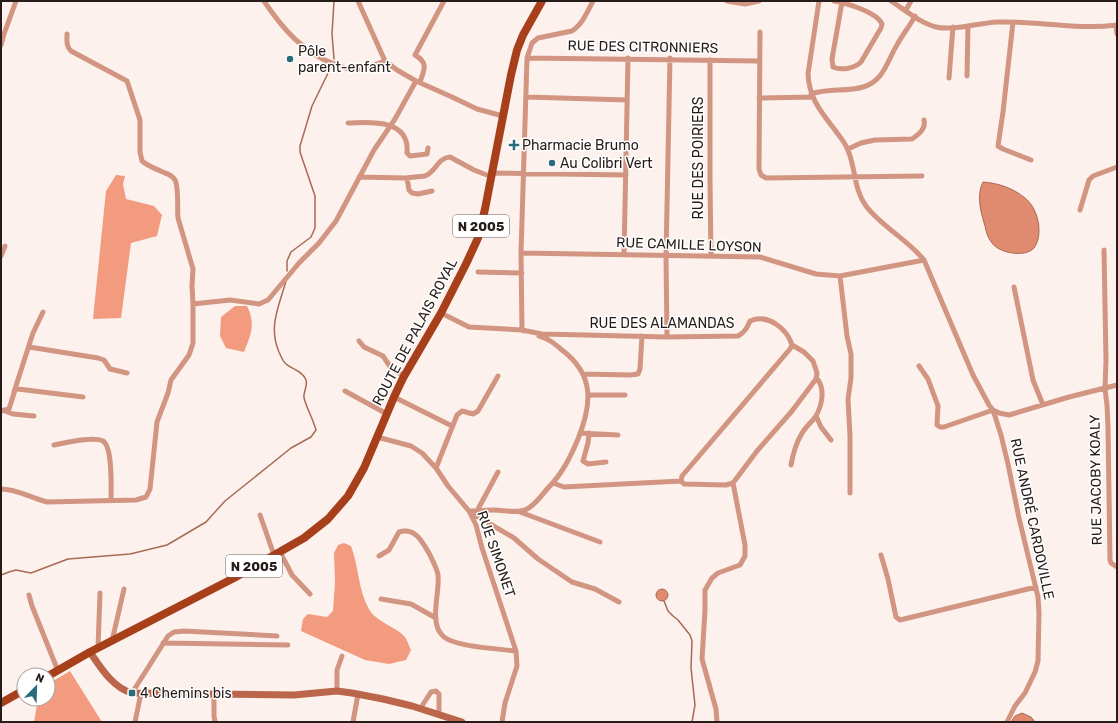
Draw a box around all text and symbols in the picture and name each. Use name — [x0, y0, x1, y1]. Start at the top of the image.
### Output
street label: RUE DES CITRONNIERS — [568, 37, 719, 57]
place label: Pôle parent-enfant — [298, 43, 391, 76]
marker: Pôle parent-enfant — [285, 54, 295, 64]
street label: RUE DES POIRIERS — [690, 96, 707, 219]
place label: Pharmacie Brumo — [522, 137, 639, 154]
marker: Pharmacie Brumo — [509, 140, 519, 150]
place label: Au Colibri Vert — [560, 155, 653, 172]
marker: Au Colibri Vert — [547, 158, 557, 168]
road number: N 2005 — [453, 215, 509, 237]
street label: RUE CAMILLE LOYSON — [616, 234, 762, 256]
street label: ROUTE DE PALAIS ROYAL — [369, 255, 461, 409]
street label: RUE DES ALAMANDAS — [589, 315, 735, 332]
street label: RUE JACOBY KOALY — [1086, 414, 1106, 546]
street label: RUE ANDRÉ CARDOVILLE — [1007, 437, 1058, 601]
street label: RUE SIMONET — [473, 509, 519, 599]
road number: N 2005 — [226, 555, 282, 577]
north arrow — [16, 667, 56, 707]
text: N — [34, 671, 46, 686]
place label: 4 Chemins bis — [140, 685, 232, 702]
marker: 4 Chemins bis — [127, 688, 137, 698]

